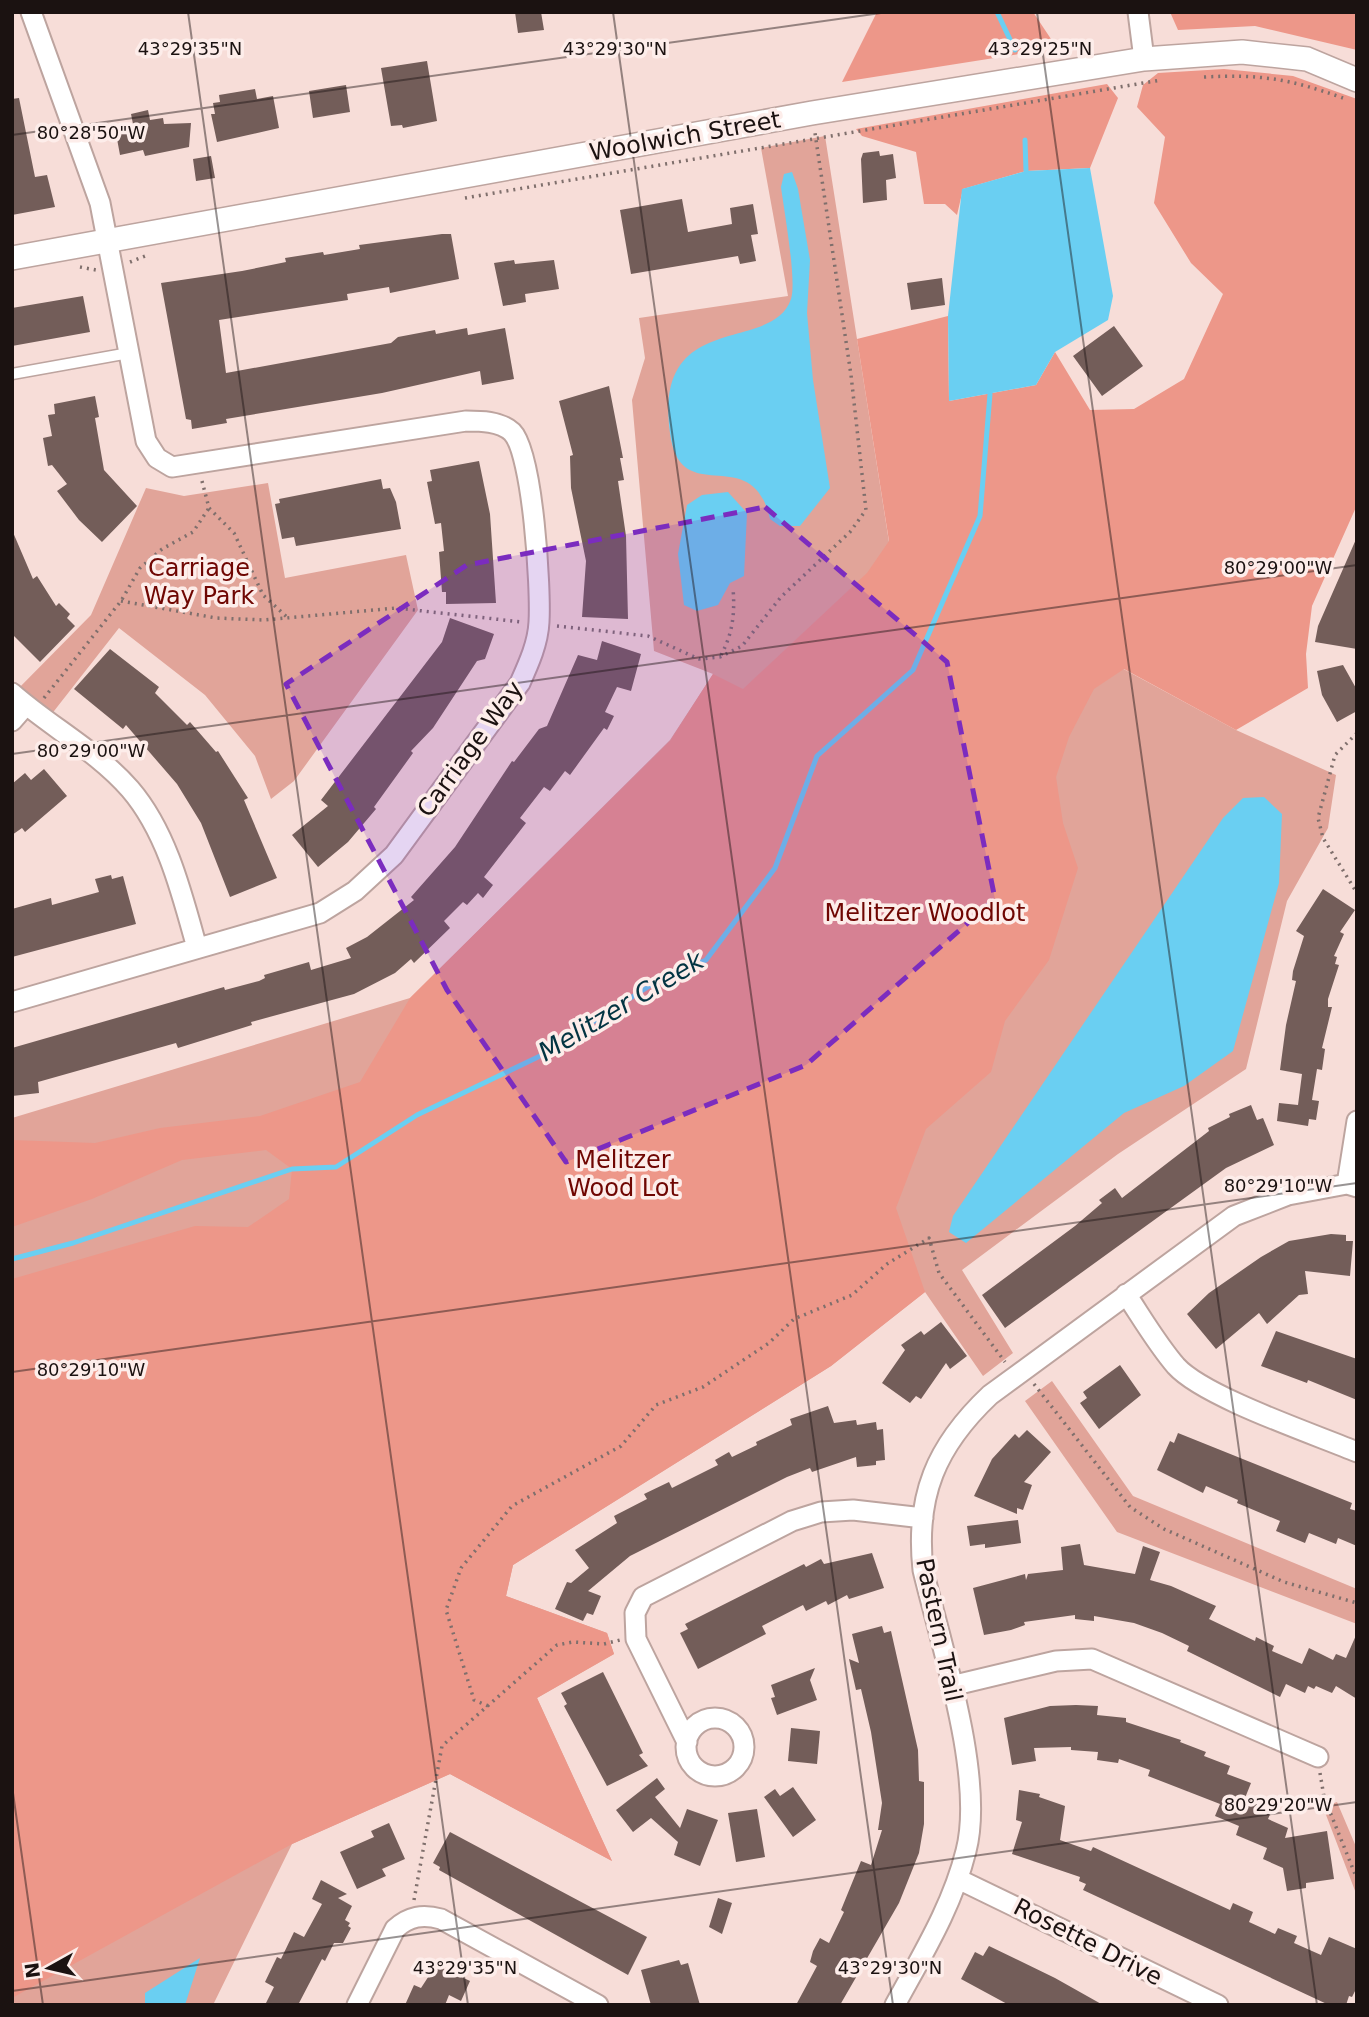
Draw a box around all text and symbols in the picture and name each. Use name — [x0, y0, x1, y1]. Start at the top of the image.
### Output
text: 43°29'35"N — [138, 38, 242, 59]
text: 43°29'30"N — [563, 38, 667, 59]
text: 43°29'25"N — [988, 38, 1092, 59]
street label: Woolwich Street — [587, 105, 783, 167]
text: 80°28'50"W — [37, 122, 146, 143]
park label: Carriage Way Park — [144, 554, 254, 610]
text: 80°29'00"W — [1224, 557, 1333, 578]
street label: Carriage Way — [411, 676, 529, 822]
text: 80°29'00"W — [37, 740, 146, 761]
park label: Melitzer Woodlot — [825, 899, 1025, 927]
water label: Melitzer Creek — [533, 944, 710, 1067]
park label: Melitzer Wood Lot — [567, 1146, 679, 1202]
text: 80°29'10"W — [1224, 1175, 1333, 1196]
text: 80°29'10"W — [37, 1359, 146, 1380]
street label: Pastern Trail — [910, 1556, 968, 1704]
text: 80°29'20"W — [1224, 1794, 1333, 1815]
street label: Rosette Drive — [1009, 1893, 1167, 1991]
north arrow — [14, 1933, 84, 2003]
text: 43°29'35"N — [413, 1957, 517, 1978]
text: 43°29'30"N — [838, 1957, 942, 1978]
text: N — [20, 1961, 44, 1980]

